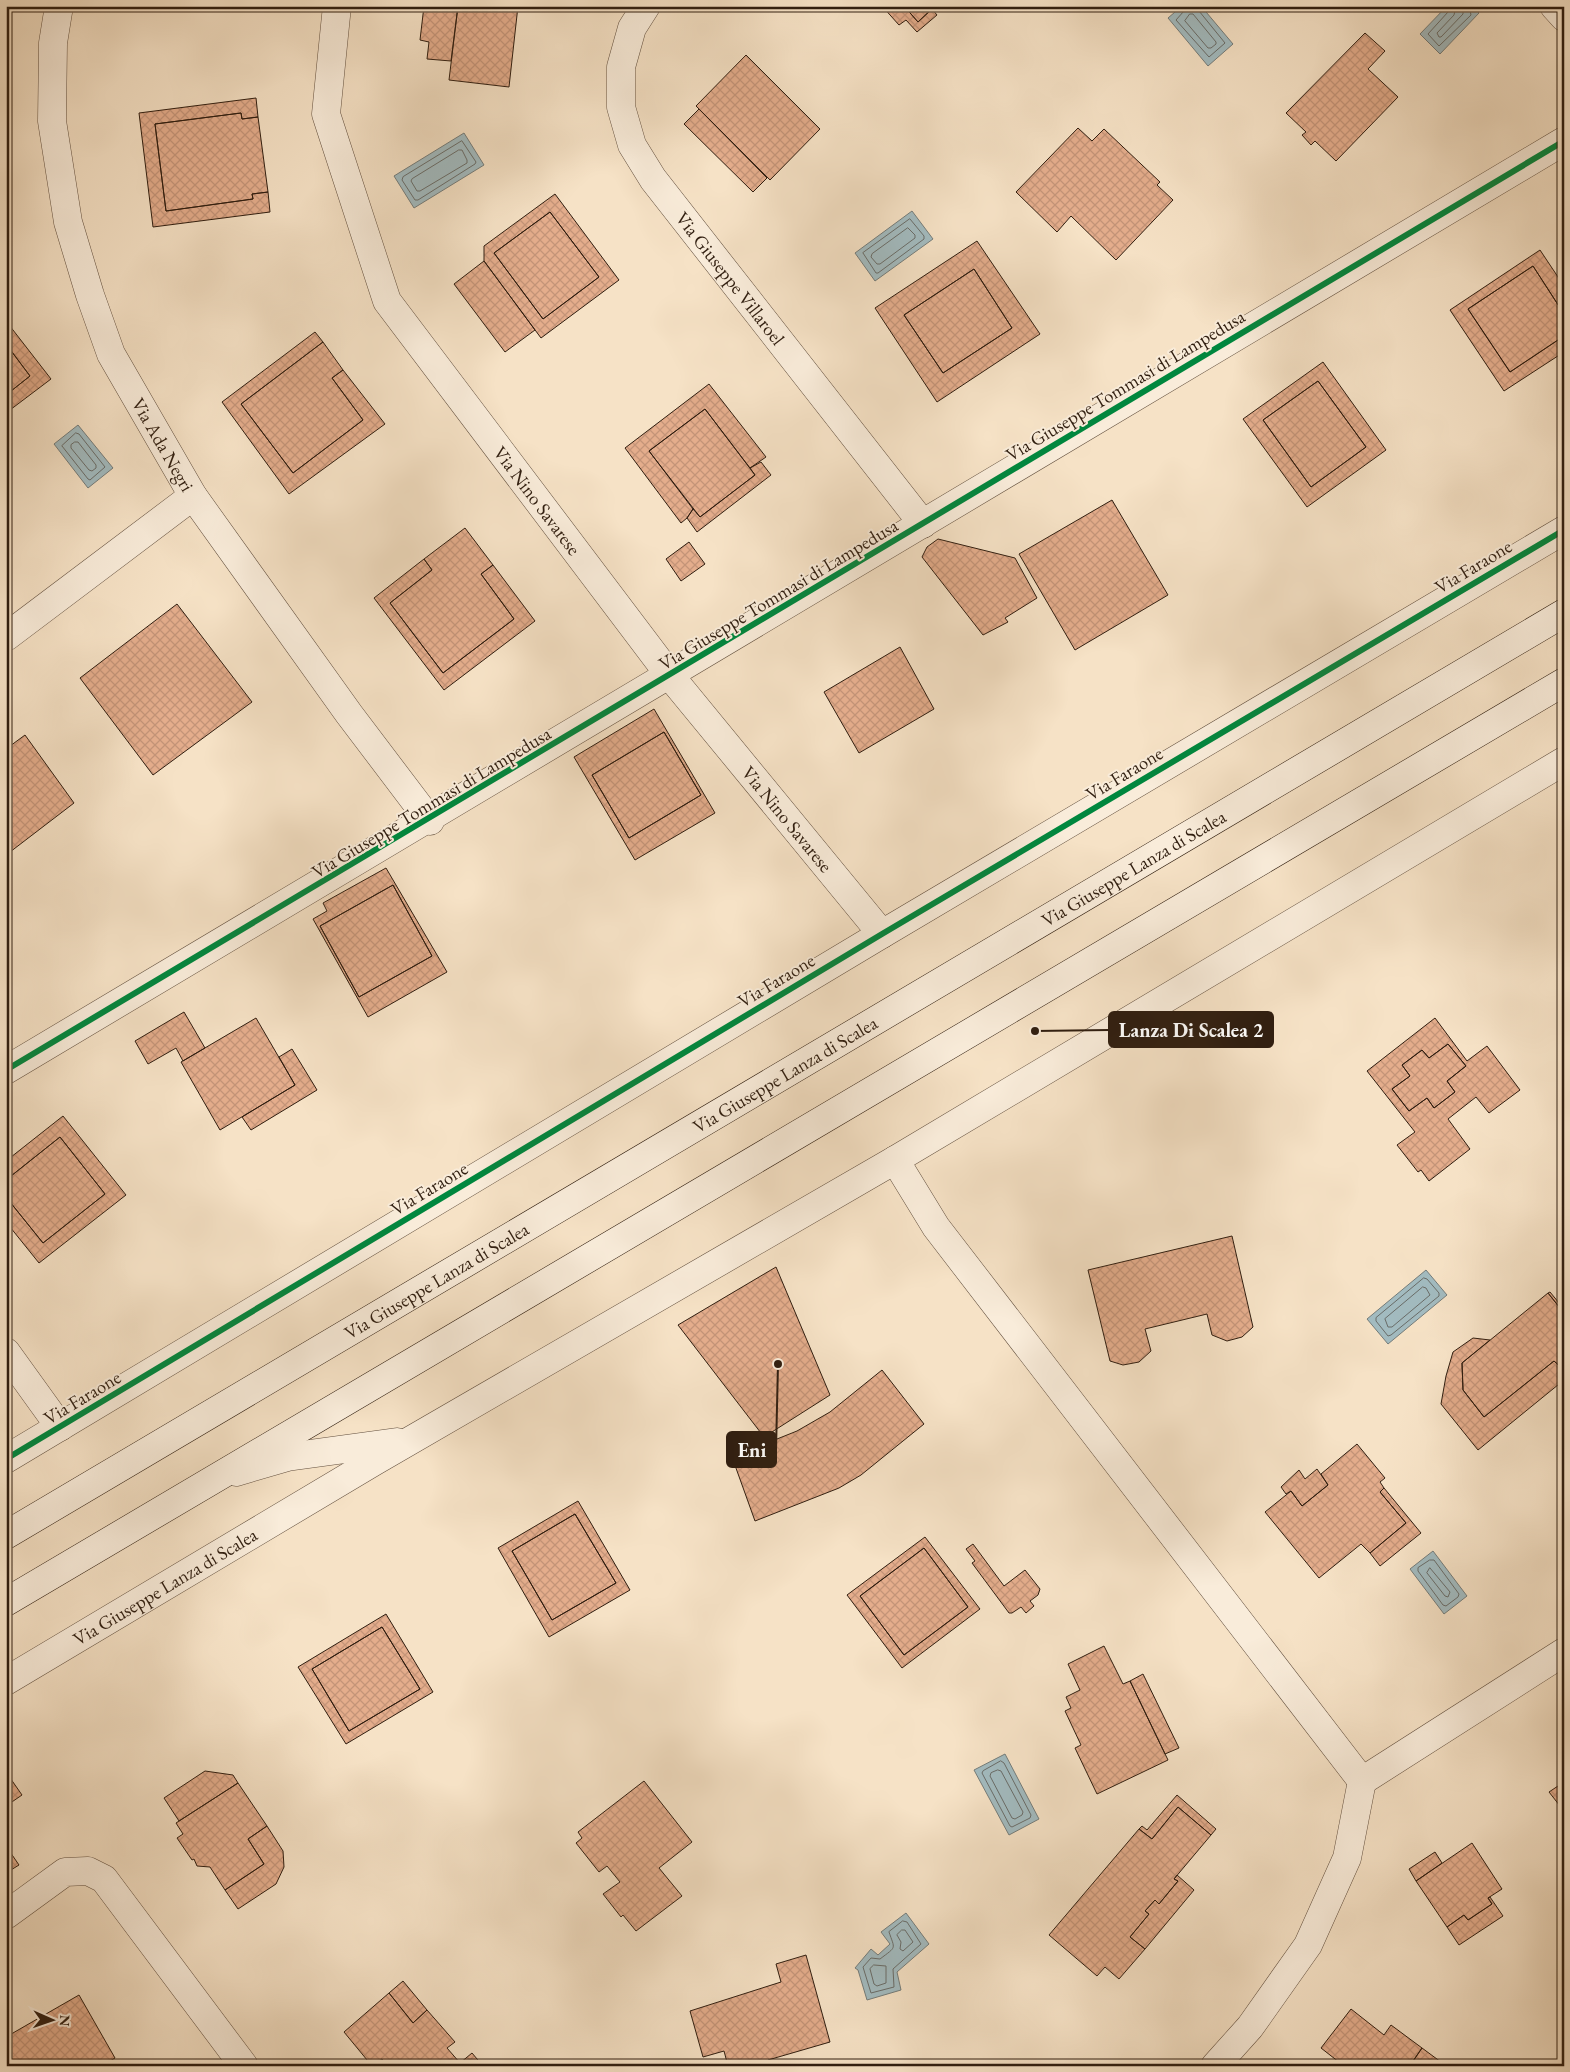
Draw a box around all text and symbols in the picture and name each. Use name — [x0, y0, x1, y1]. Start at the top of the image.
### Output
street label: Via Giuseppe Villaroel — [670, 207, 791, 351]
street label: Via Giuseppe Tommasi di Lampedusa — [1001, 304, 1250, 467]
street label: Via Ada Negri — [126, 393, 200, 496]
street label: Via Nino Savarese — [488, 441, 586, 560]
street label: Via Giuseppe Tommasi di Lampedusa — [654, 513, 903, 676]
street label: Via Faraone — [1430, 534, 1517, 599]
street label: Via Giuseppe Tommasi di Lampedusa — [307, 721, 556, 884]
street label: Via Faraone — [1081, 741, 1168, 806]
street label: Via Nino Savarese — [736, 761, 838, 878]
street label: Via Giuseppe Lanza di Scalea — [1037, 804, 1231, 933]
street label: Via Faraone — [733, 948, 820, 1013]
street label: Via Giuseppe Lanza di Scalea — [688, 1010, 882, 1139]
callout: Lanza Di Scalea 2 — [1109, 1012, 1273, 1047]
text: Lanza Di Scalea 2 — [1119, 1017, 1264, 1043]
street label: Via Faraone — [386, 1156, 473, 1221]
street label: Via Giuseppe Lanza di Scalea — [340, 1216, 534, 1345]
street label: Via Faraone — [39, 1365, 126, 1430]
callout: Eni — [727, 1432, 776, 1467]
text: Eni — [738, 1437, 766, 1463]
street label: Via Giuseppe Lanza di Scalea — [68, 1522, 262, 1651]
north arrow — [28, 1994, 78, 2044]
text: N — [56, 2014, 74, 2027]

